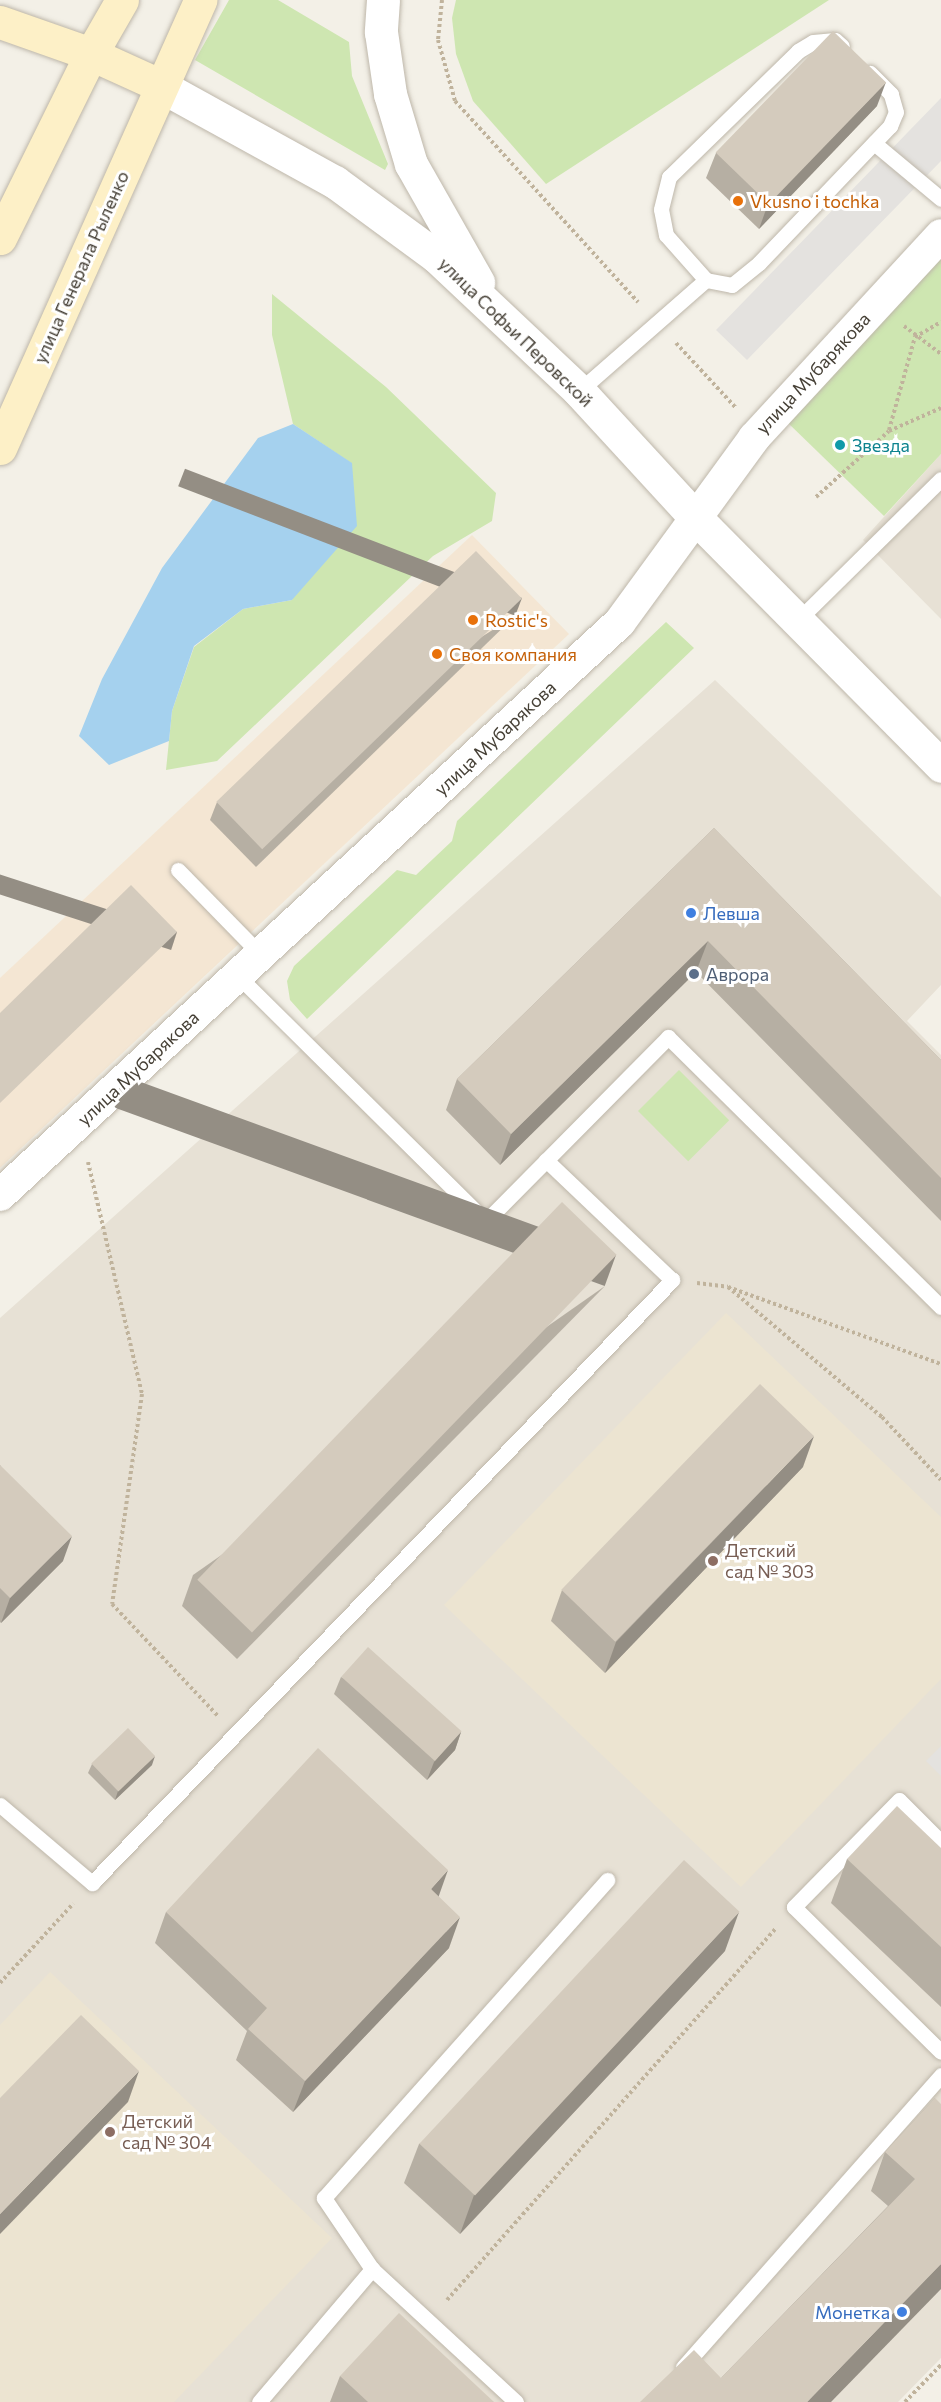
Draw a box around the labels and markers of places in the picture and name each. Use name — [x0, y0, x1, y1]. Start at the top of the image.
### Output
place label: Vkusno i tochka — [750, 190, 879, 212]
marker: Vkusno i tochka — [731, 194, 745, 208]
place label: Звезда — [852, 434, 910, 456]
marker: Звезда — [833, 438, 847, 452]
place label: Rostic's — [485, 609, 548, 631]
marker: Rostic's — [466, 613, 480, 627]
place label: Своя компания — [449, 643, 577, 665]
marker: Своя компания — [430, 647, 444, 661]
place label: Левша — [703, 902, 760, 924]
marker: Левша — [684, 906, 698, 920]
place label: Аврора — [706, 963, 769, 985]
marker: Аврора — [687, 967, 701, 981]
place label: Детский сад № 303 — [725, 1540, 814, 1582]
marker: Детский сад № 303 — [706, 1554, 720, 1568]
place label: Детский сад № 304 — [122, 2111, 212, 2154]
marker: Детский сад № 304 — [103, 2125, 117, 2139]
place label: Монетка — [815, 2301, 890, 2323]
marker: Монетка — [895, 2305, 909, 2319]

